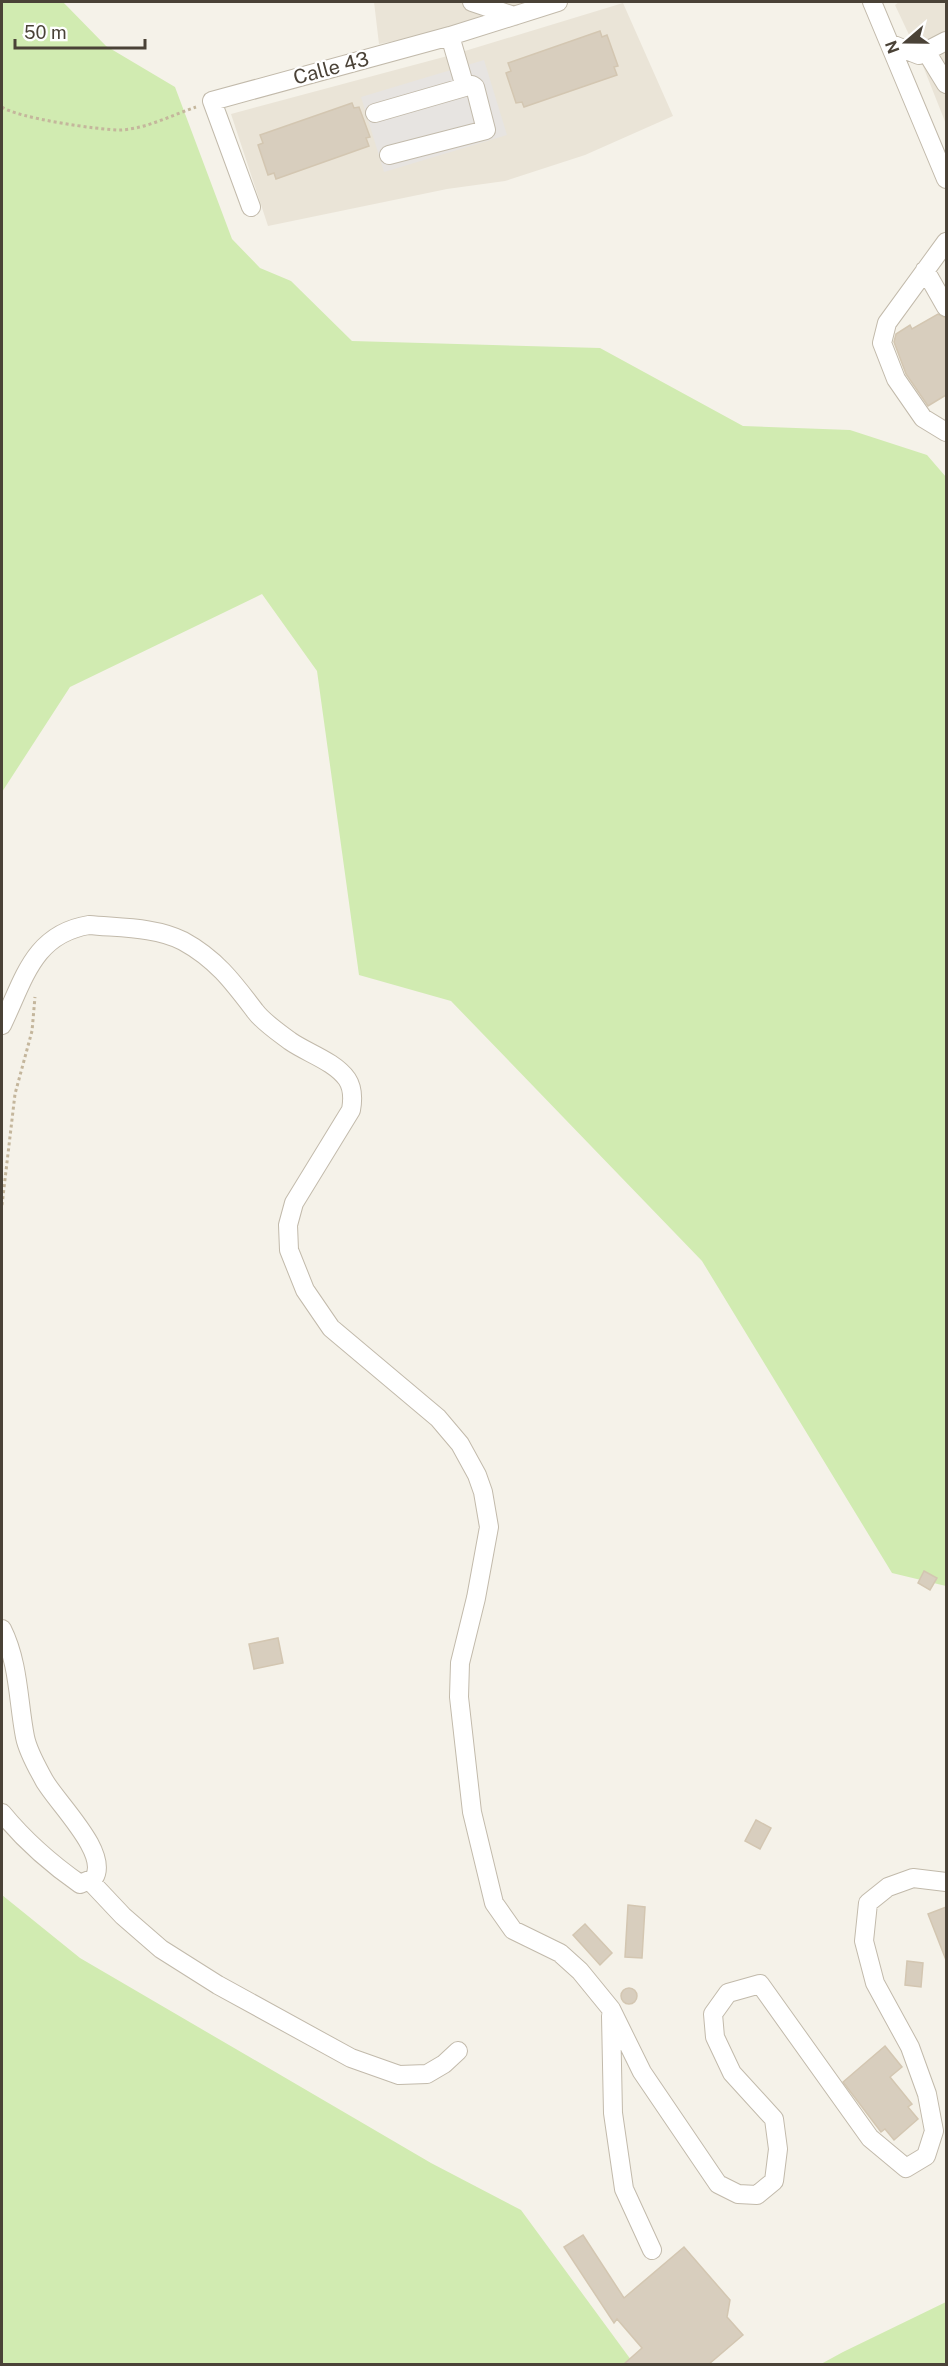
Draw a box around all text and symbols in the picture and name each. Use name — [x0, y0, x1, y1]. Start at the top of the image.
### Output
scale bar — [15, 12, 146, 50]
north arrow — [876, 12, 936, 72]
text: 50 m — [24, 22, 67, 43]
text: N — [881, 38, 903, 56]
street label: Calle 43 — [291, 46, 371, 90]

